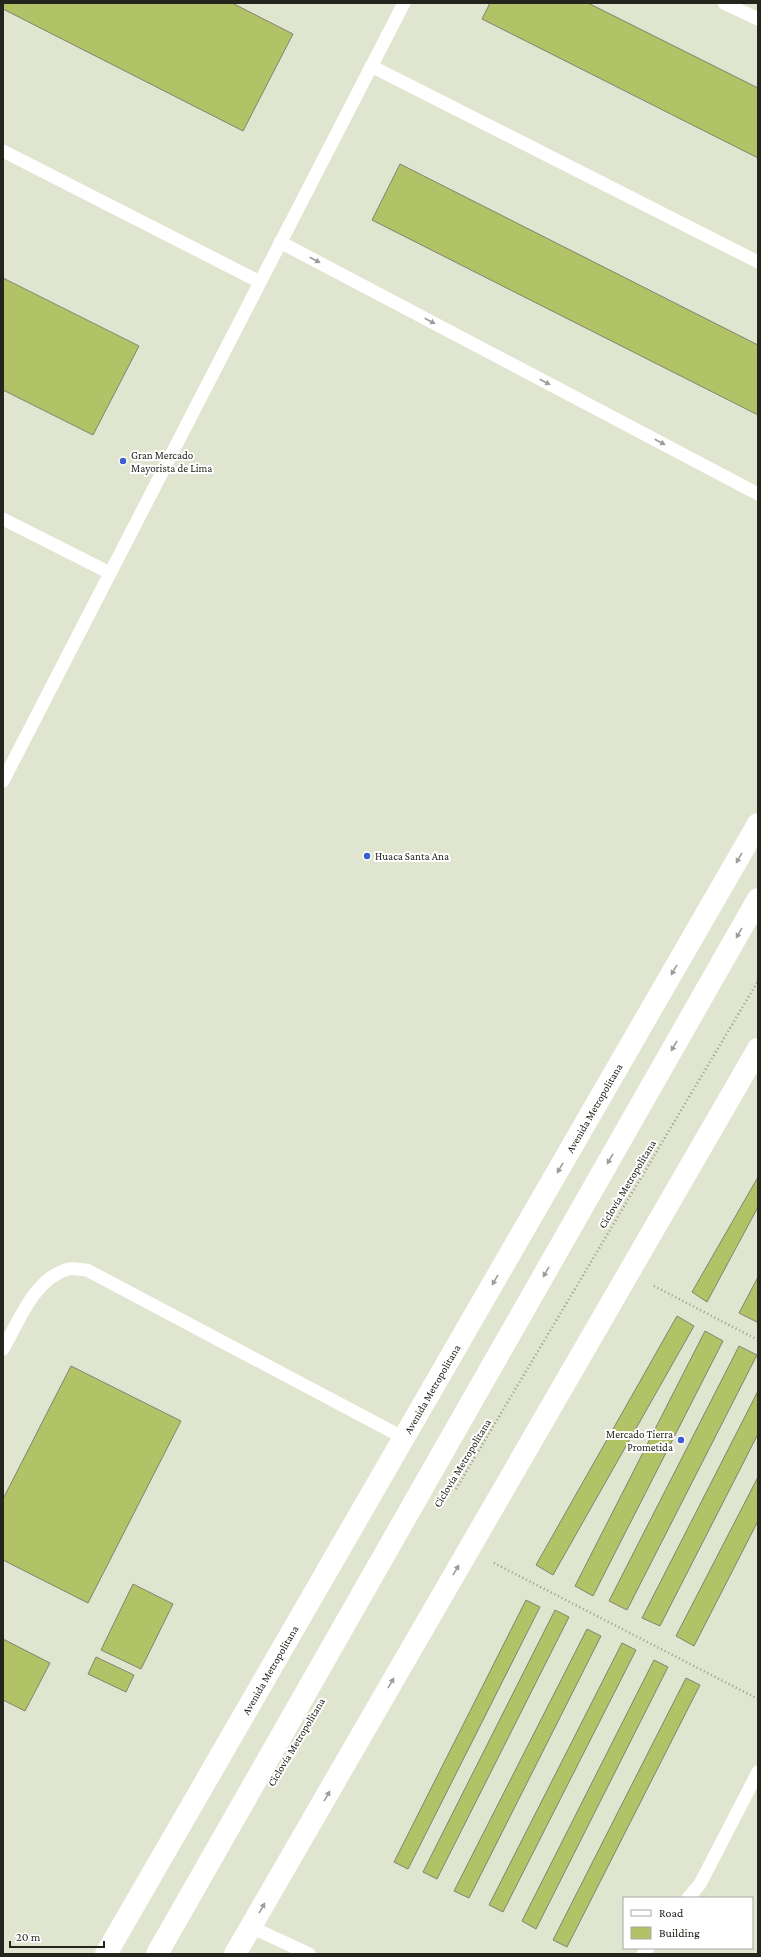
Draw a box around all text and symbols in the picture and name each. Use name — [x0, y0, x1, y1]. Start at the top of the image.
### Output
one-way arrow — [309, 257, 321, 264]
one-way arrow — [424, 318, 436, 324]
one-way arrow — [539, 378, 551, 385]
one-way arrow — [654, 439, 666, 446]
place label: Gran Mercado Mayorista de Lima — [131, 449, 212, 475]
marker: Gran Mercado Mayorista de Lima — [118, 456, 128, 466]
place label: Huaca Santa Ana — [375, 850, 449, 862]
marker: Huaca Santa Ana — [362, 851, 372, 861]
one-way arrow — [735, 852, 742, 864]
one-way arrow — [735, 927, 742, 939]
one-way arrow — [670, 964, 677, 976]
one-way arrow — [671, 1040, 678, 1052]
street label: Avenida Metropolitana — [564, 1061, 625, 1155]
street label: Ciclovía Metropolitana — [596, 1138, 659, 1231]
one-way arrow — [607, 1153, 613, 1164]
one-way arrow — [556, 1162, 563, 1174]
one-way arrow — [542, 1266, 549, 1277]
one-way arrow — [491, 1274, 498, 1286]
street label: Avenida Metropolitana — [402, 1342, 463, 1436]
street label: Ciclovía Metropolitana — [431, 1417, 494, 1510]
place label: Mercado Tierra Prometida — [606, 1428, 673, 1453]
marker: Mercado Tierra Prometida — [676, 1435, 686, 1445]
one-way arrow — [453, 1564, 460, 1576]
street label: Avenida Metropolitana — [240, 1623, 301, 1717]
one-way arrow — [388, 1677, 395, 1689]
street label: Ciclovía Metropolitana — [265, 1696, 328, 1789]
one-way arrow — [323, 1790, 330, 1801]
legend — [623, 1897, 753, 1949]
one-way arrow — [258, 1902, 265, 1914]
text: Road — [659, 1906, 684, 1920]
scale bar — [10, 1923, 104, 1949]
text: Building — [659, 1926, 700, 1940]
text: 20 m — [16, 1930, 41, 1944]

